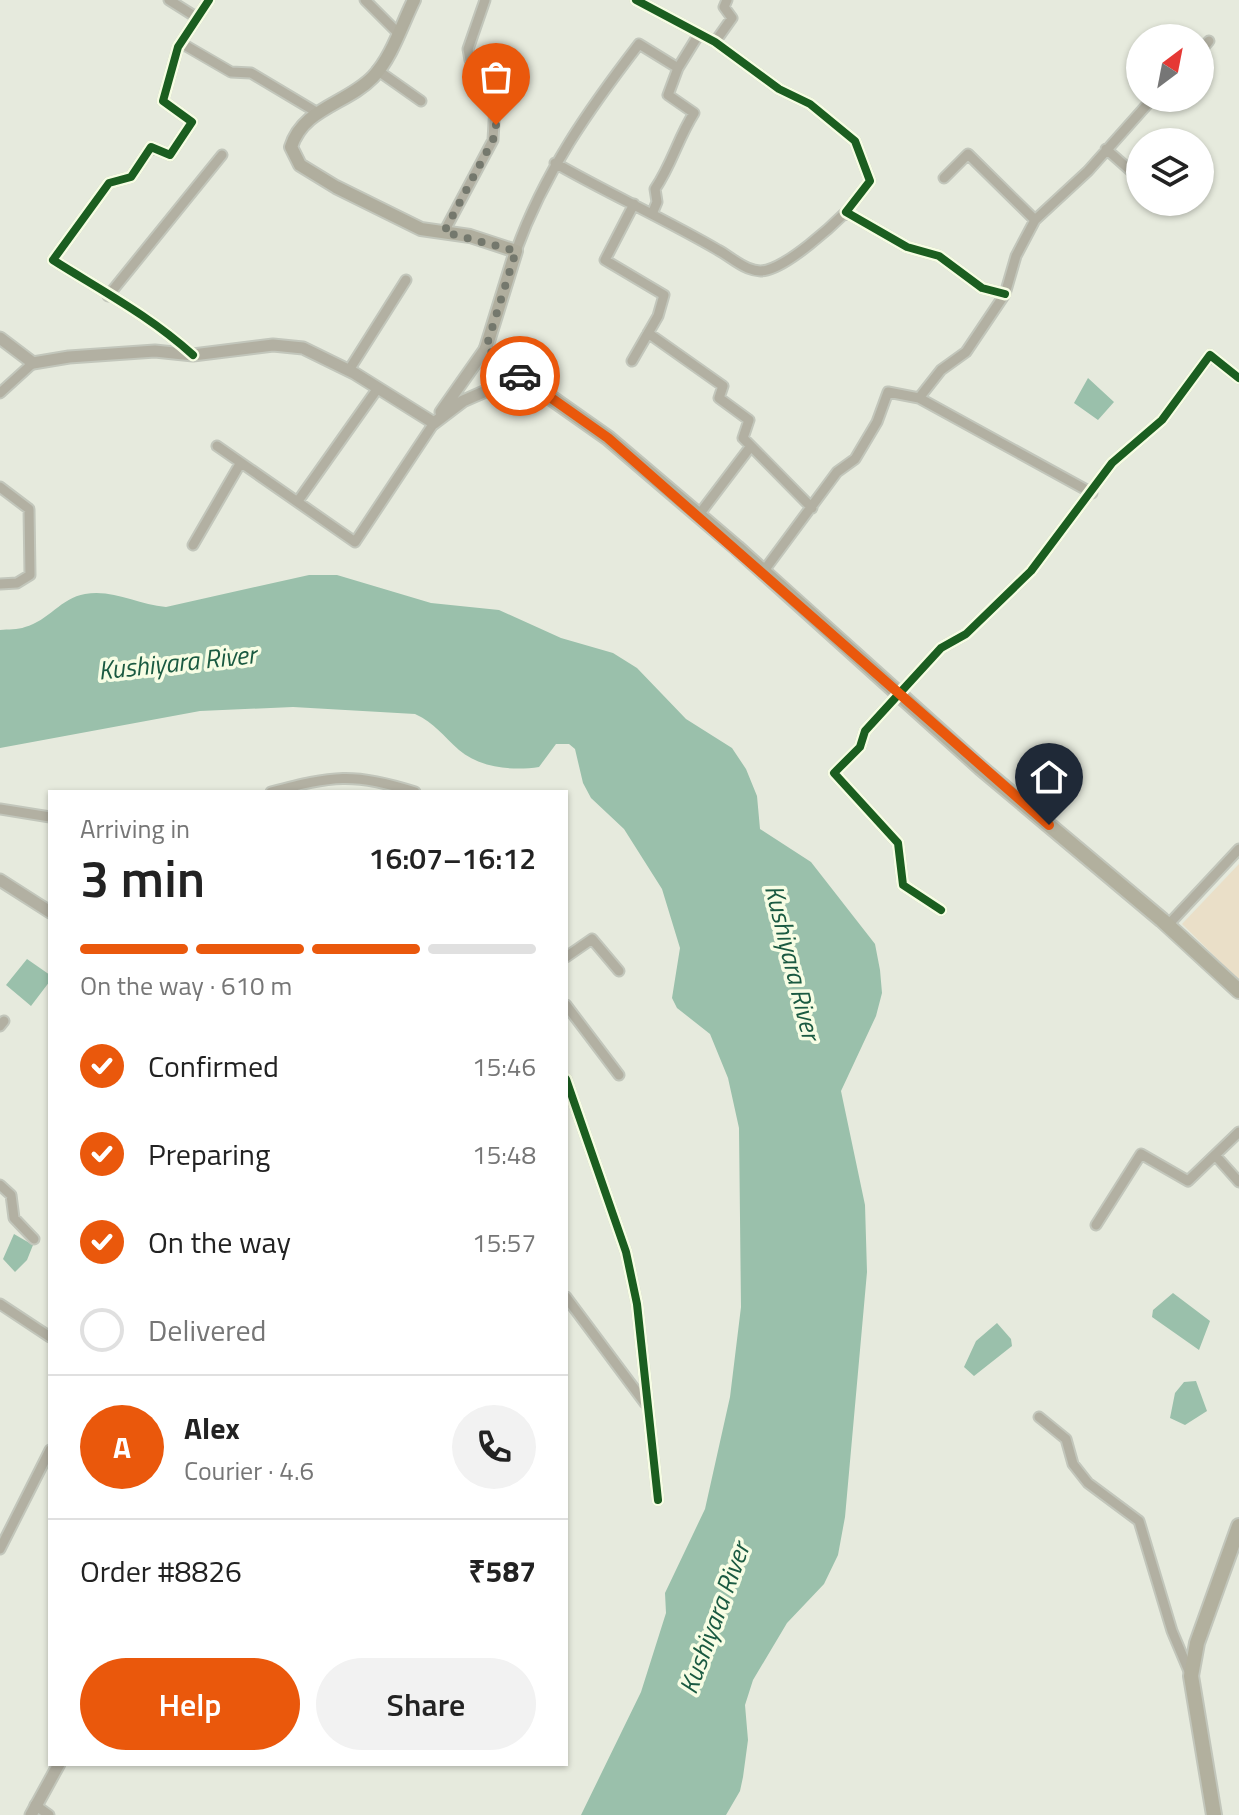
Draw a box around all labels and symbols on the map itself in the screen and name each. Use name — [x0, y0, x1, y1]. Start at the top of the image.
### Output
north arrow — [1126, 24, 1214, 112]
pin — [462, 43, 530, 125]
courier — [480, 336, 560, 416]
water label: Kushiyara River — [96, 634, 261, 690]
pin — [1015, 743, 1083, 825]
water label: Kushiyara River — [755, 880, 832, 1046]
water label: Kushiyara River — [669, 1534, 760, 1699]

